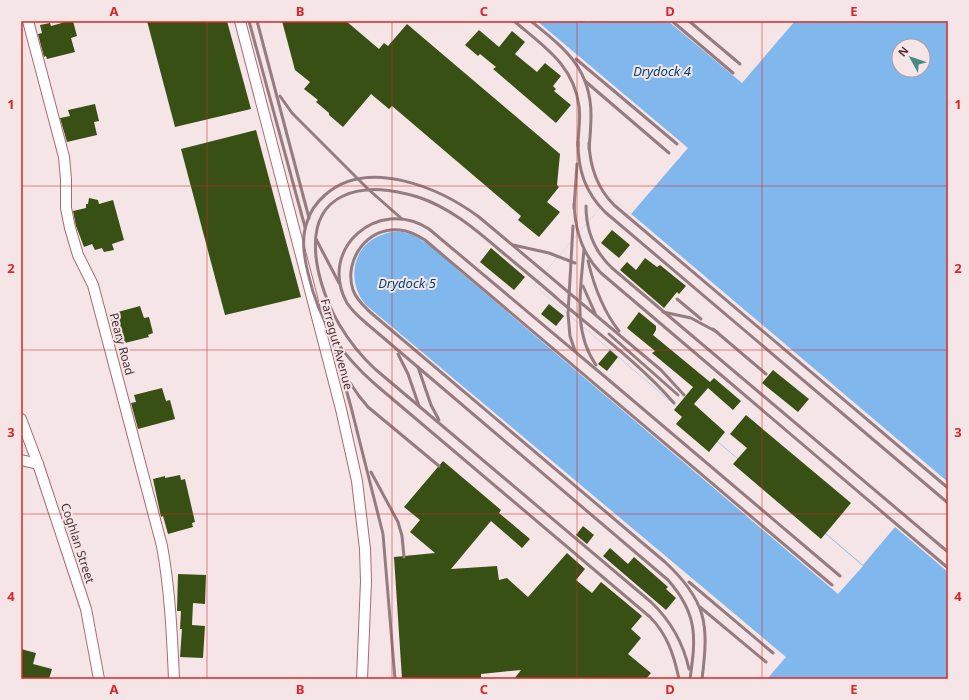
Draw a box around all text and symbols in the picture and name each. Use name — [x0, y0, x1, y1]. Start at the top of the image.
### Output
text: A — [110, 2, 119, 20]
text: B — [296, 2, 304, 20]
text: C — [480, 2, 488, 20]
text: D — [665, 2, 675, 20]
text: E — [850, 2, 858, 20]
north arrow — [891, 38, 931, 78]
text: N — [894, 43, 912, 60]
water label: Drydock 4 — [633, 62, 691, 80]
text: 1 — [7, 95, 15, 113]
text: 1 — [954, 95, 962, 113]
text: 2 — [7, 259, 15, 277]
text: 2 — [954, 259, 962, 277]
water label: Drydock 5 — [378, 274, 436, 292]
street label: Farragut Avenue — [317, 297, 357, 392]
street label: Peary Road — [106, 311, 138, 377]
text: 3 — [7, 423, 15, 441]
text: 3 — [954, 423, 962, 441]
street label: Coghlan Street — [57, 501, 99, 586]
text: 4 — [7, 587, 15, 605]
text: 4 — [954, 587, 962, 605]
text: A — [110, 680, 119, 698]
text: B — [296, 680, 304, 698]
text: C — [480, 680, 488, 698]
text: D — [665, 680, 675, 698]
text: E — [850, 680, 858, 698]

